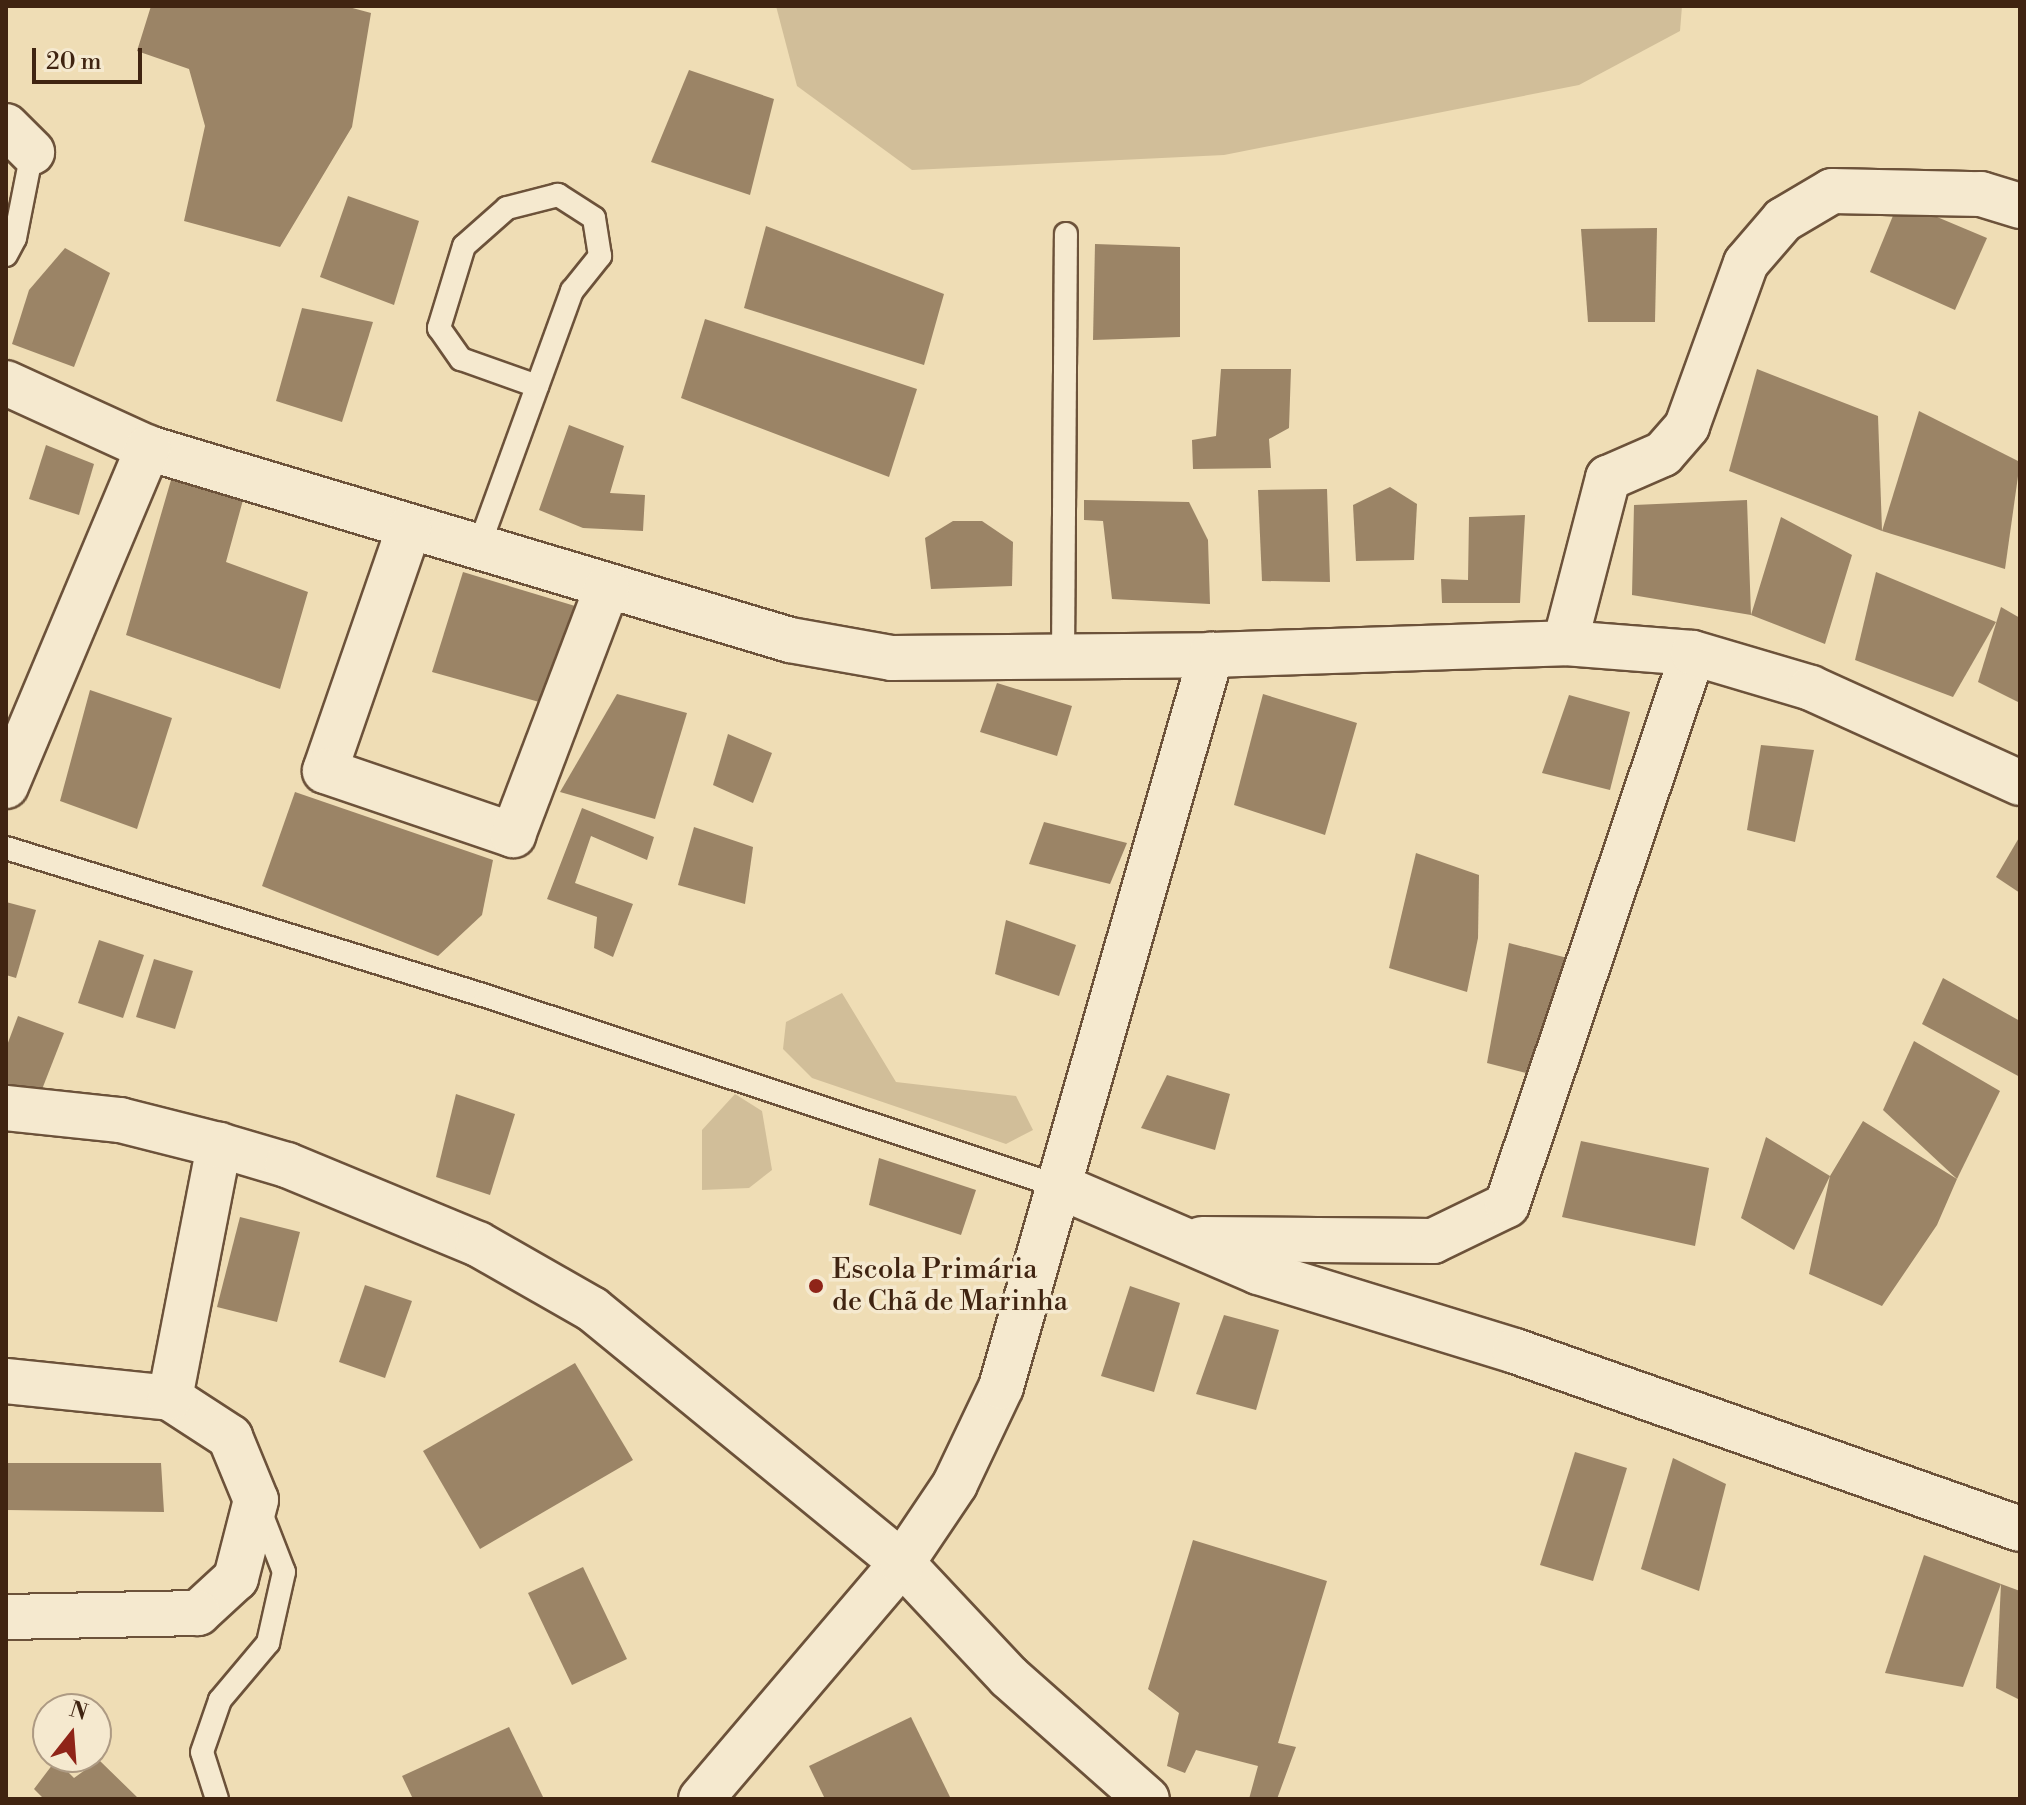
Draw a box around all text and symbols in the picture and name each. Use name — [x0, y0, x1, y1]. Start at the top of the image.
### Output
scale bar — [36, 32, 146, 82]
text: 20 m — [46, 47, 102, 77]
place label: Escola Primária de Chã de Marinha — [832, 1253, 1068, 1319]
marker: Escola Primária de Chã de Marinha — [807, 1277, 825, 1295]
north arrow — [32, 1693, 112, 1773]
text: N — [66, 1696, 91, 1727]

